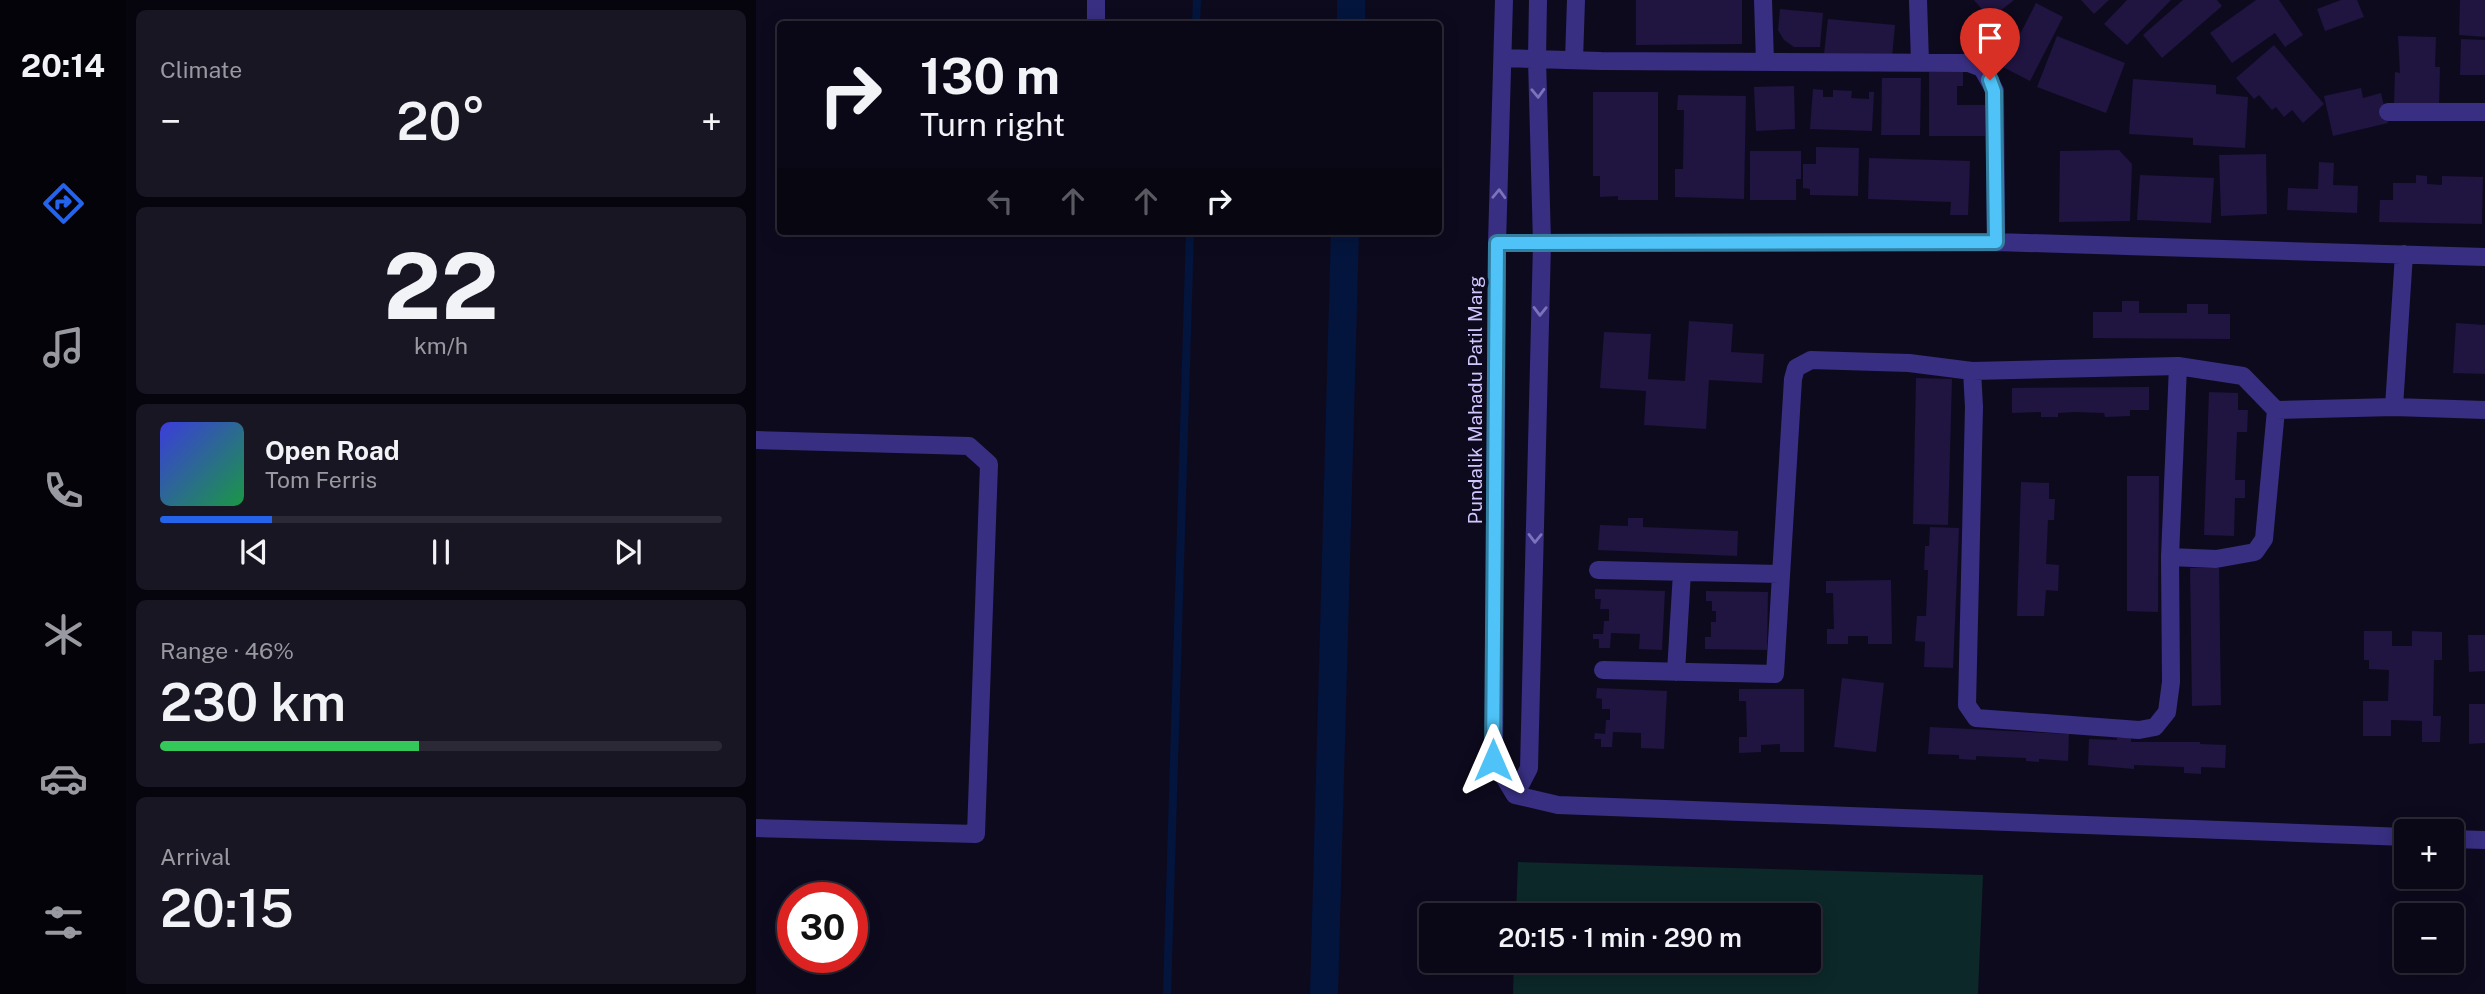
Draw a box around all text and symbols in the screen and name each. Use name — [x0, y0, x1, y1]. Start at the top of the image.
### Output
pin — [1960, 8, 2020, 80]
icon: arrive — [1971, 19, 2009, 57]
text: 20:14 — [21, 47, 105, 84]
text: 130 m — [920, 47, 1060, 105]
icon: right — [805, 49, 896, 140]
text: Climate — [160, 56, 242, 83]
one-way arrow — [1530, 87, 1545, 98]
text: 20° — [396, 91, 486, 152]
text: − — [160, 99, 181, 144]
text: + — [701, 99, 722, 144]
text: Turn right — [920, 106, 1065, 143]
icon: directions — [39, 179, 88, 228]
icon: left — [981, 182, 1019, 220]
icon: ahead — [1054, 182, 1092, 220]
icon: ahead — [1127, 182, 1165, 220]
icon: right — [1200, 182, 1238, 220]
one-way arrow — [1491, 188, 1506, 199]
text: 22 — [383, 233, 499, 339]
street label: Pundalik Mahadu Patil Marg — [1464, 276, 1486, 524]
one-way arrow — [1532, 306, 1548, 317]
icon: music — [39, 323, 88, 372]
text: km/h — [414, 332, 468, 359]
text: Open Road — [265, 435, 400, 466]
icon: phone — [39, 466, 88, 515]
text: Tom Ferris — [265, 466, 377, 493]
icon: previous — [235, 533, 273, 571]
icon: pause — [422, 533, 460, 571]
icon: next — [609, 533, 647, 571]
one-way arrow — [1527, 533, 1542, 544]
icon: climate — [39, 610, 88, 659]
text: Range · 46% — [160, 637, 294, 664]
text: 230 km — [160, 672, 346, 733]
position arrow — [1456, 723, 1530, 797]
icon: car — [39, 754, 88, 803]
map controls — [2394, 819, 2464, 973]
button: + — [2394, 819, 2464, 889]
text: Arrival — [160, 843, 231, 870]
text: 20:15 — [160, 878, 294, 939]
speed limit sign: 30 — [777, 882, 868, 973]
icon: filters — [39, 898, 88, 947]
button: − — [2394, 903, 2464, 973]
text: 20:15 · 1 min · 290 m — [1498, 922, 1742, 953]

